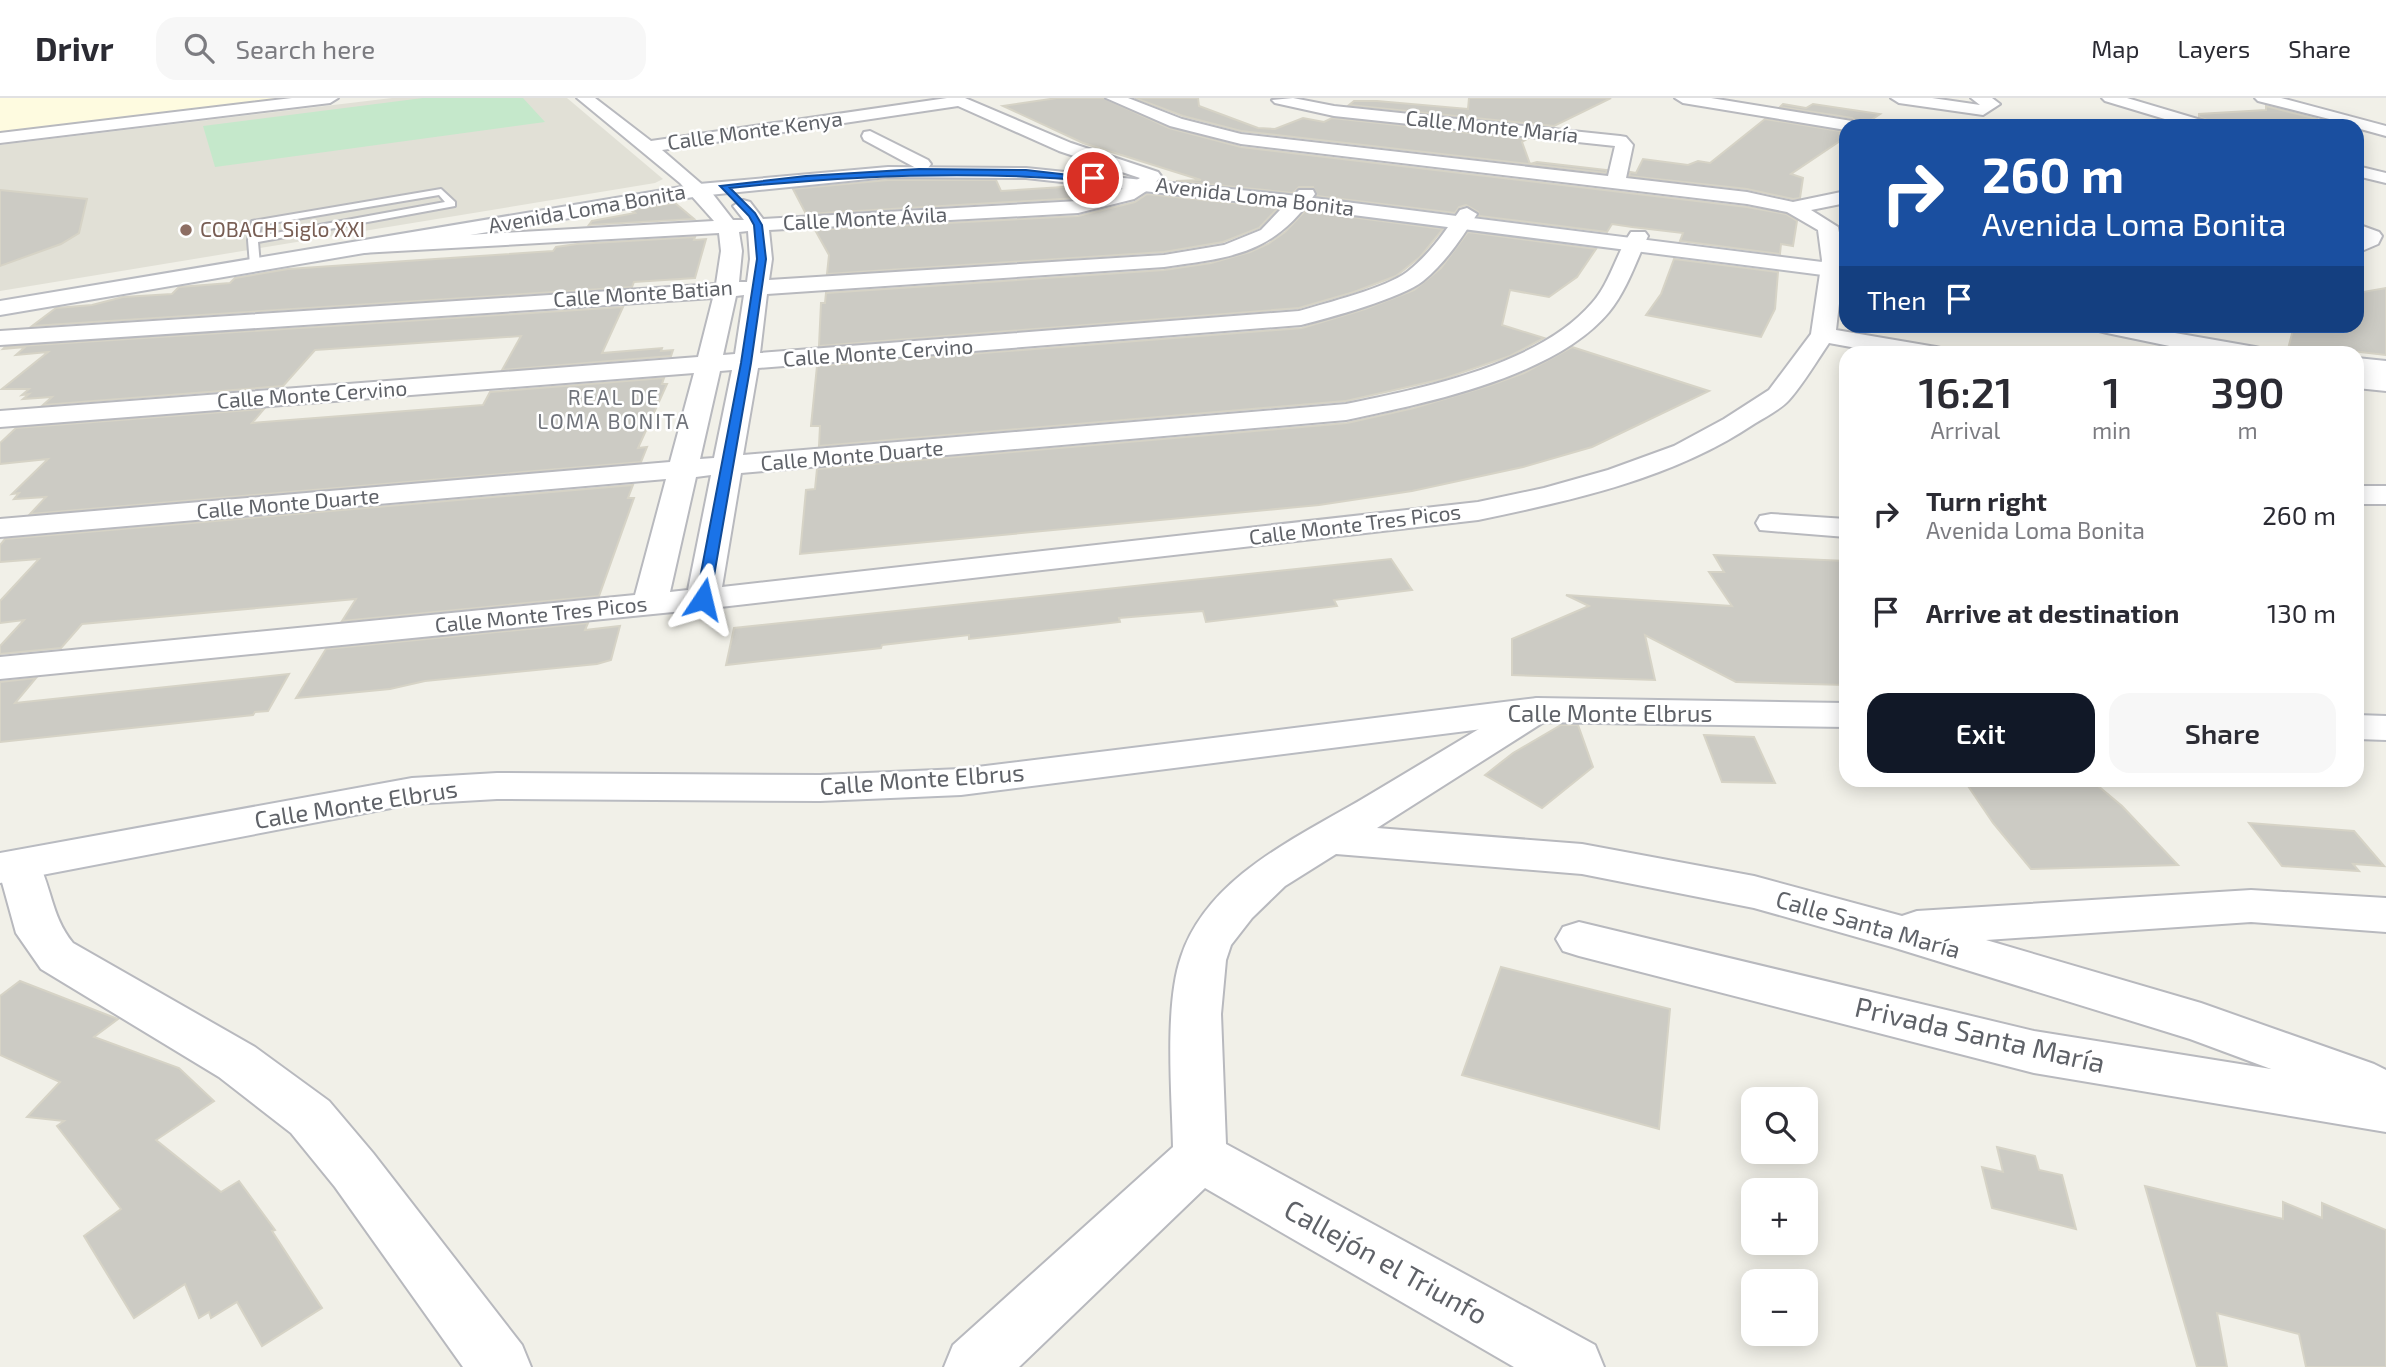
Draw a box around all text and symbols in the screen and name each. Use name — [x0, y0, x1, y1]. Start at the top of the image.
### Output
search box — [156, 17, 646, 80]
text: Drivr — [35, 28, 114, 68]
icon: search — [180, 29, 218, 67]
text: Search here — [236, 33, 375, 64]
text: Map — [2091, 34, 2139, 63]
text: Layers — [2177, 34, 2250, 63]
text: Share — [2288, 34, 2351, 63]
street label: Calle Monte María — [1405, 104, 1580, 147]
street label: Calle Monte Kenya — [666, 105, 844, 154]
text: 260 m — [1982, 144, 2124, 203]
icon: right — [1867, 147, 1958, 238]
pin — [1063, 148, 1123, 208]
icon: arrive — [1074, 159, 1112, 197]
street label: Avenida Loma Bonita — [1155, 171, 1356, 220]
street label: Avenida Loma Bonita — [486, 178, 687, 237]
street label: Calle Monte Ávila — [782, 201, 948, 234]
text: Avenida Loma Bonita — [1982, 204, 2286, 242]
place label: COBACH Siglo XXI — [200, 216, 365, 241]
marker: COBACH Siglo XXI — [178, 222, 194, 238]
street label: Calle Monte Batian — [552, 274, 734, 311]
icon: arrive — [1940, 280, 1978, 318]
text: Then — [1867, 284, 1926, 315]
street label: Calle Monte Cervino — [782, 332, 974, 371]
text: 16:21 — [1918, 366, 2012, 416]
text: 1 — [2103, 366, 2120, 416]
text: 390 — [2211, 366, 2285, 416]
street label: Calle Monte Cervino — [216, 374, 408, 413]
district label: REAL DE LOMA BONITA — [537, 384, 691, 433]
text: Arrival — [1930, 416, 2000, 444]
text: min — [2092, 416, 2131, 444]
text: m — [2237, 416, 2258, 444]
street label: Calle Monte Duarte — [759, 434, 944, 475]
street label: Calle Monte Duarte — [195, 482, 380, 523]
text: Turn right — [1926, 485, 2047, 516]
icon: right — [1867, 495, 1905, 533]
street label: Calle Monte Tres Picos — [1247, 498, 1462, 549]
text: 260 m — [2262, 499, 2336, 530]
text: Avenida Loma Bonita — [1926, 516, 2145, 544]
position arrow — [666, 562, 740, 636]
street label: Calle Monte Tres Picos — [433, 590, 648, 637]
icon: arrive — [1867, 593, 1905, 631]
text: Arrive at destination — [1926, 597, 2179, 628]
text: 130 m — [2267, 597, 2336, 628]
button: Exit — [1867, 693, 2095, 773]
button: Share — [2109, 693, 2336, 773]
street label: Calle Monte Elbrus — [1507, 698, 1713, 727]
street label: Calle Monte Elbrus — [819, 757, 1025, 800]
street label: Calle Monte Elbrus — [252, 773, 459, 834]
street label: Calle Santa María — [1773, 883, 1964, 964]
street label: Privada Santa María — [1852, 989, 2109, 1079]
map controls — [1741, 1087, 1818, 1346]
button: search — [1741, 1087, 1818, 1164]
button: + — [1741, 1178, 1818, 1255]
street label: Callejón el Triunfo — [1279, 1191, 1494, 1331]
button: − — [1741, 1269, 1818, 1346]

